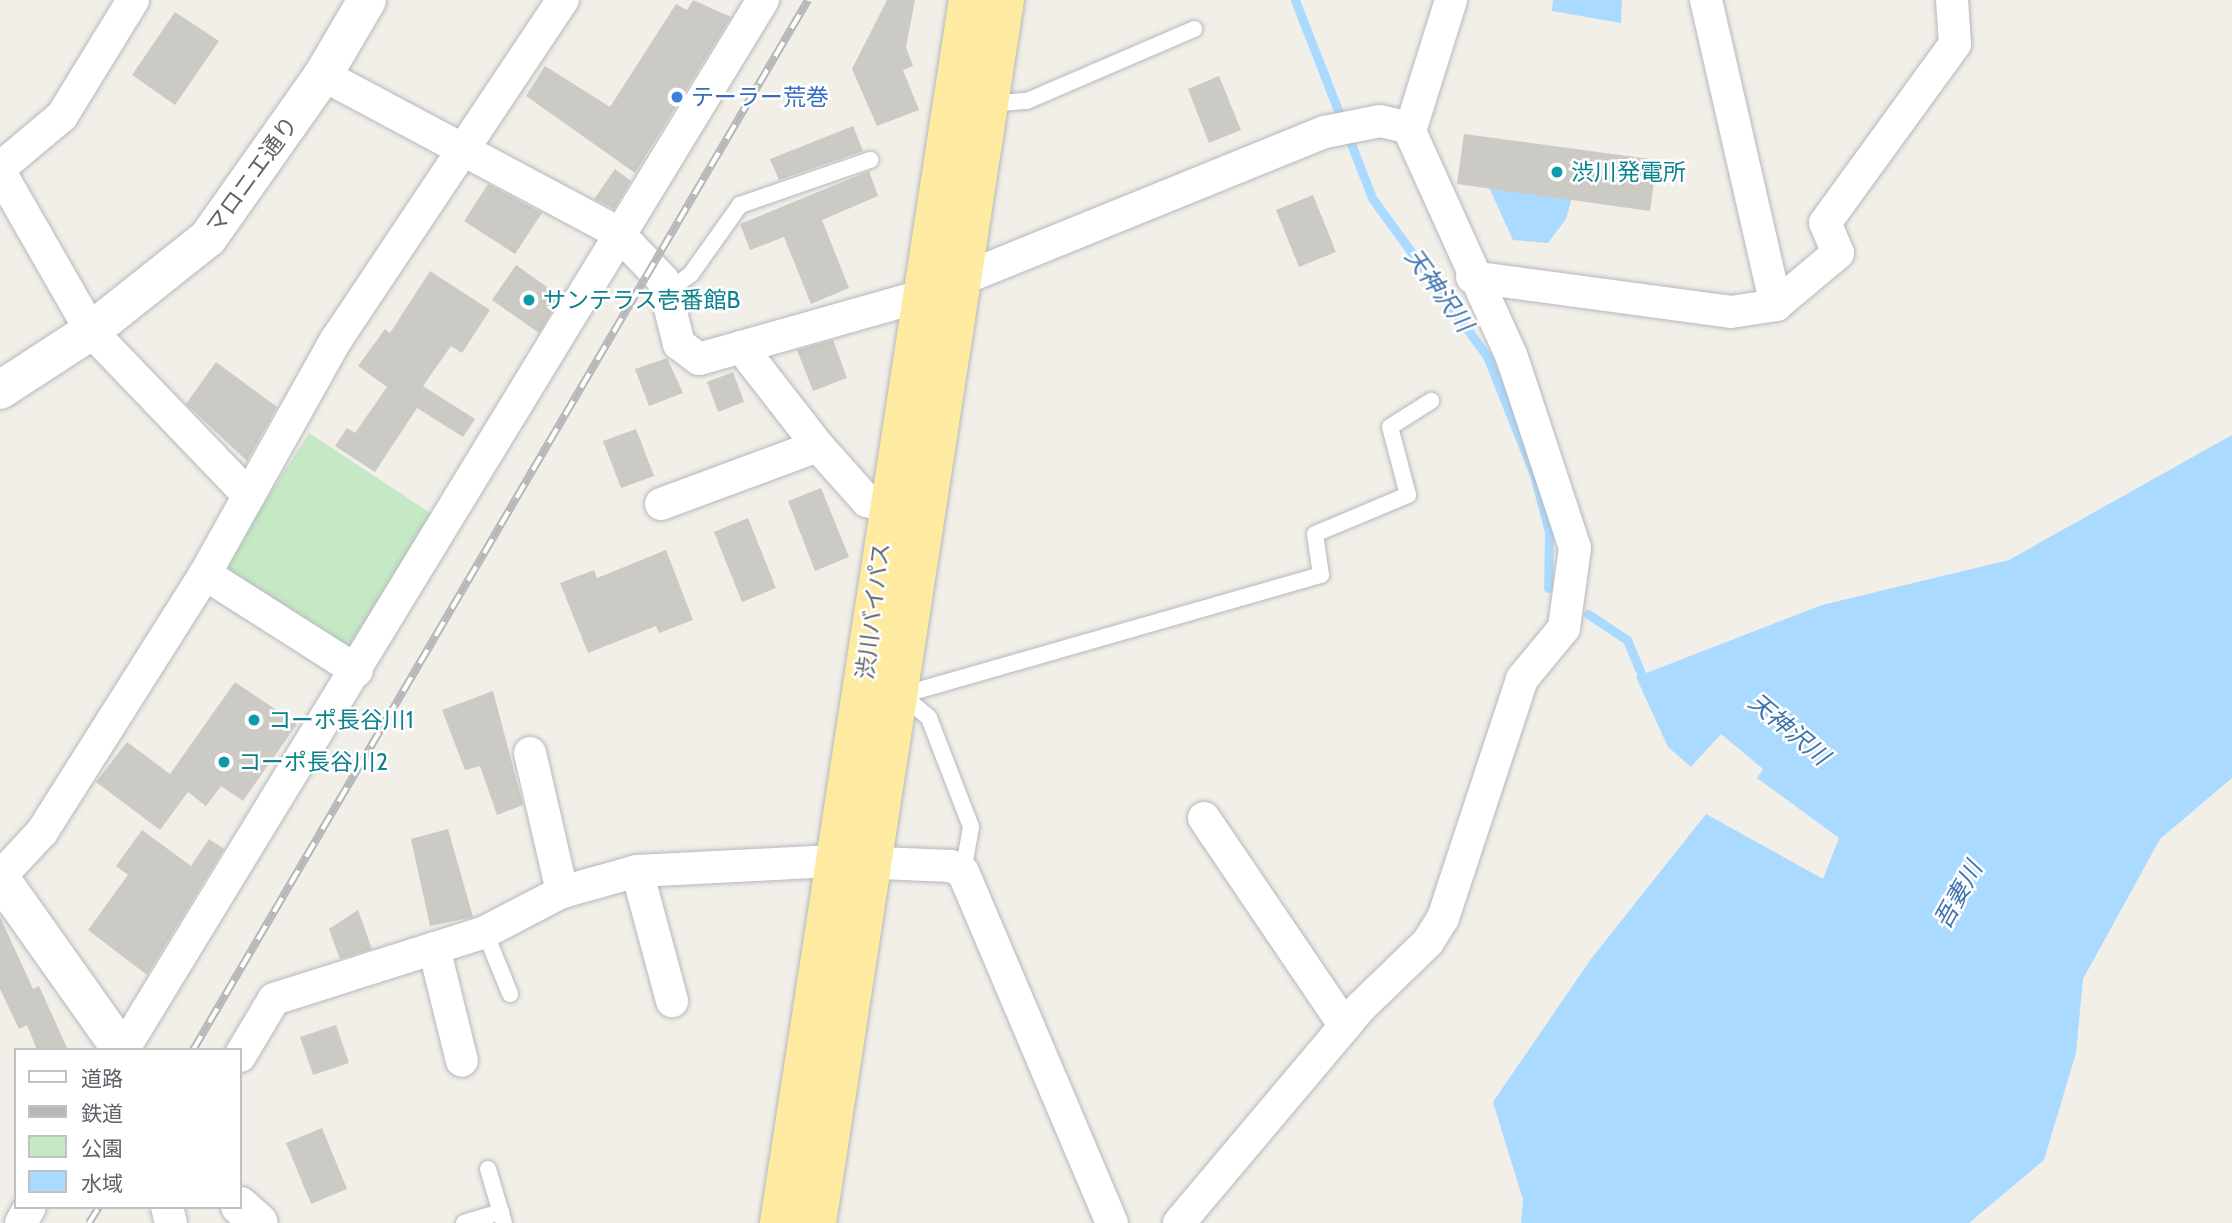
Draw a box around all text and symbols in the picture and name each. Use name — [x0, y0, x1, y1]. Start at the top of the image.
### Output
place label: テーラー荒巻 — [691, 83, 829, 111]
marker: テーラー荒巻 — [669, 89, 685, 105]
street label: マロニエ通り — [200, 111, 304, 239]
place label: 渋川発電所 — [1571, 158, 1686, 186]
marker: 渋川発電所 — [1549, 164, 1565, 180]
water label: 天神沢川 — [1399, 243, 1479, 337]
place label: サンテラス壱番館B — [543, 286, 741, 314]
marker: サンテラス壱番館B — [521, 292, 537, 308]
street label: 渋川バイパス — [851, 541, 895, 681]
water label: 天神沢川 — [1743, 687, 1835, 771]
place label: コーポ長谷川1 — [268, 706, 413, 734]
marker: コーポ長谷川1 — [246, 712, 262, 728]
place label: コーポ長谷川2 — [238, 748, 388, 776]
marker: コーポ長谷川2 — [216, 754, 232, 770]
water label: 吾妻川 — [1928, 857, 1988, 933]
legend — [14, 1048, 242, 1209]
text: 道路 — [81, 1066, 123, 1091]
text: 鉄道 — [81, 1101, 123, 1126]
text: 公園 — [81, 1136, 123, 1161]
text: 水域 — [81, 1171, 123, 1196]

